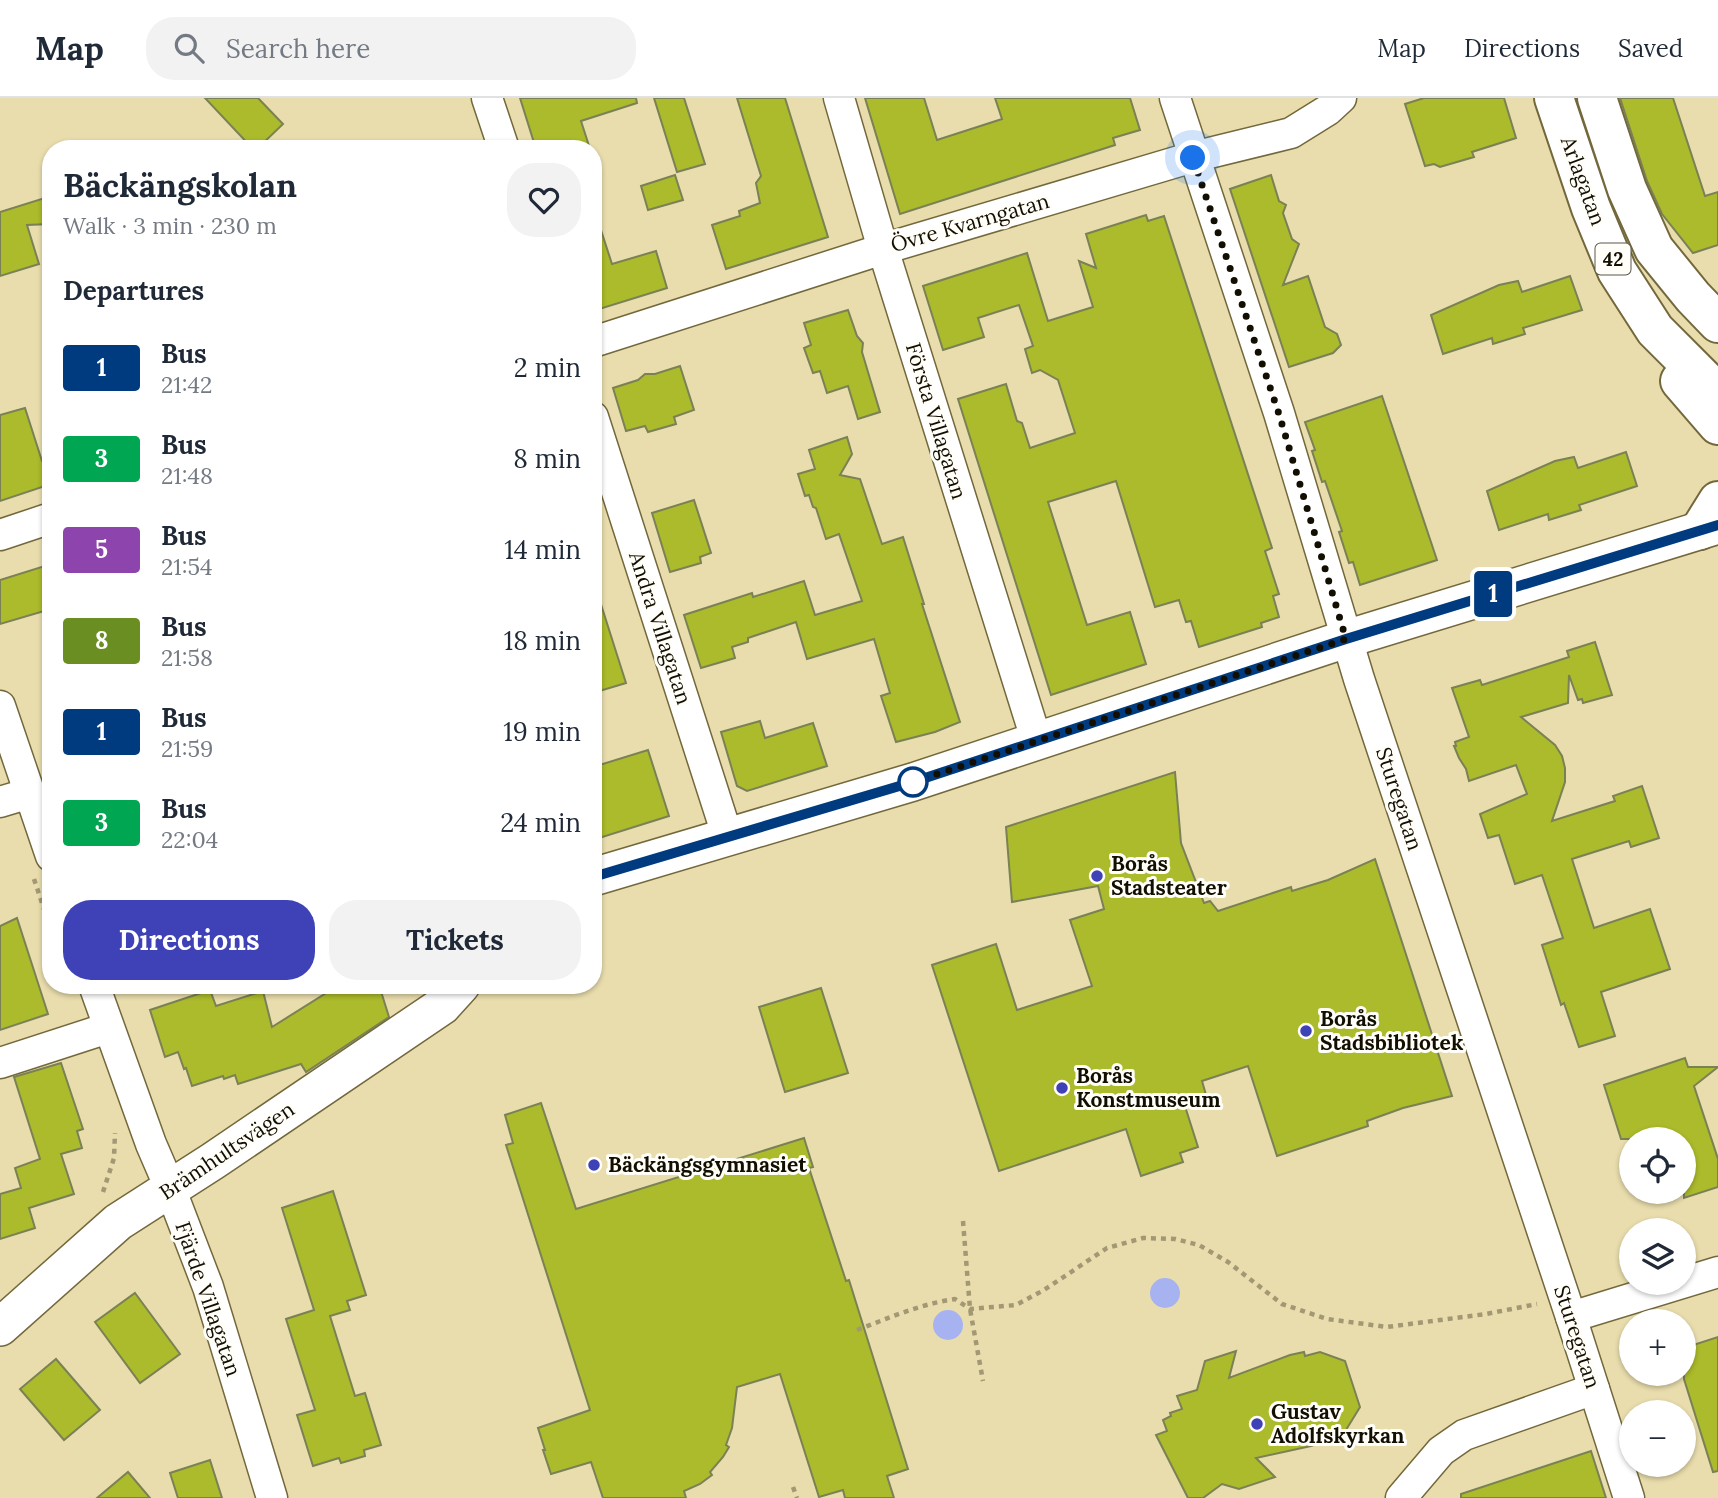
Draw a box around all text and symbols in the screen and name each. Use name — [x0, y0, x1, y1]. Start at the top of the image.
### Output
search box — [146, 17, 636, 80]
text: Map — [35, 27, 104, 69]
icon: search — [170, 29, 208, 67]
text: Search here — [226, 32, 370, 65]
text: Map — [1377, 33, 1426, 64]
text: Directions — [1464, 33, 1580, 64]
text: Saved — [1618, 33, 1683, 64]
street label: Arlagatan — [1555, 132, 1612, 229]
your location — [1175, 140, 1210, 175]
button: heart — [507, 163, 581, 237]
text: Bäckängskolan — [63, 164, 297, 206]
street label: Övre Kvarngatan — [888, 187, 1052, 258]
text: Walk · 3 min · 230 m — [63, 211, 277, 240]
road number: 42 — [1596, 244, 1630, 274]
text: Departures — [63, 274, 204, 307]
text: Bus — [161, 337, 207, 370]
street label: Första Villagatan — [900, 339, 973, 503]
text: 2 min — [514, 351, 581, 384]
text: 1 — [97, 352, 106, 383]
text: 21:42 — [161, 370, 212, 399]
text: Bus — [161, 428, 207, 461]
text: 8 min — [513, 442, 581, 475]
text: 3 — [95, 443, 108, 474]
text: 21:48 — [161, 461, 213, 490]
text: Bus — [161, 519, 207, 552]
text: 14 min — [504, 533, 581, 566]
text: 5 — [95, 534, 108, 565]
street label: Andra Villagatan — [623, 547, 698, 708]
text: 21:54 — [161, 552, 212, 581]
line badge: 1 — [1470, 571, 1516, 617]
text: 1 — [1488, 578, 1498, 609]
text: Bus — [161, 610, 207, 643]
text: 18 min — [504, 624, 581, 657]
text: 8 — [95, 625, 108, 656]
text: 21:58 — [161, 643, 213, 672]
text: Bus — [161, 701, 207, 734]
text: 19 min — [503, 715, 581, 748]
text: 1 — [97, 716, 106, 747]
text: 21:59 — [161, 734, 213, 763]
street label: Sturegatan — [1370, 744, 1429, 854]
unlabelled marker — [898, 767, 928, 797]
text: Bus — [161, 792, 207, 825]
text: 24 min — [500, 806, 581, 839]
text: 3 — [95, 807, 108, 838]
text: 22:04 — [161, 825, 218, 854]
place label: Borås Stadsteater — [1111, 850, 1227, 901]
marker: Borås Stadsteater — [1089, 868, 1105, 884]
button: Directions — [63, 900, 315, 980]
button: Tickets — [329, 900, 581, 980]
place label: Borås Stadsbibliotek — [1320, 1005, 1464, 1056]
marker: Borås Stadsbibliotek — [1298, 1023, 1314, 1039]
place label: Borås Konstmuseum — [1076, 1062, 1221, 1113]
marker: Borås Konstmuseum — [1054, 1080, 1070, 1096]
street label: Brämhultsvägen — [154, 1095, 300, 1206]
map controls — [1619, 1127, 1696, 1477]
button: locate — [1619, 1127, 1696, 1204]
place label: Bäckängsgymnasiet — [608, 1151, 807, 1178]
marker: Bäckängsgymnasiet — [586, 1157, 602, 1173]
street label: Fjärde Villagatan — [169, 1218, 248, 1380]
button: layers — [1619, 1218, 1696, 1295]
street label: Sturegatan — [1548, 1282, 1607, 1392]
button: + — [1619, 1309, 1696, 1386]
place label: Gustav Adolfskyrkan — [1271, 1398, 1404, 1449]
button: − — [1619, 1400, 1696, 1477]
marker: Gustav Adolfskyrkan — [1249, 1416, 1265, 1432]

